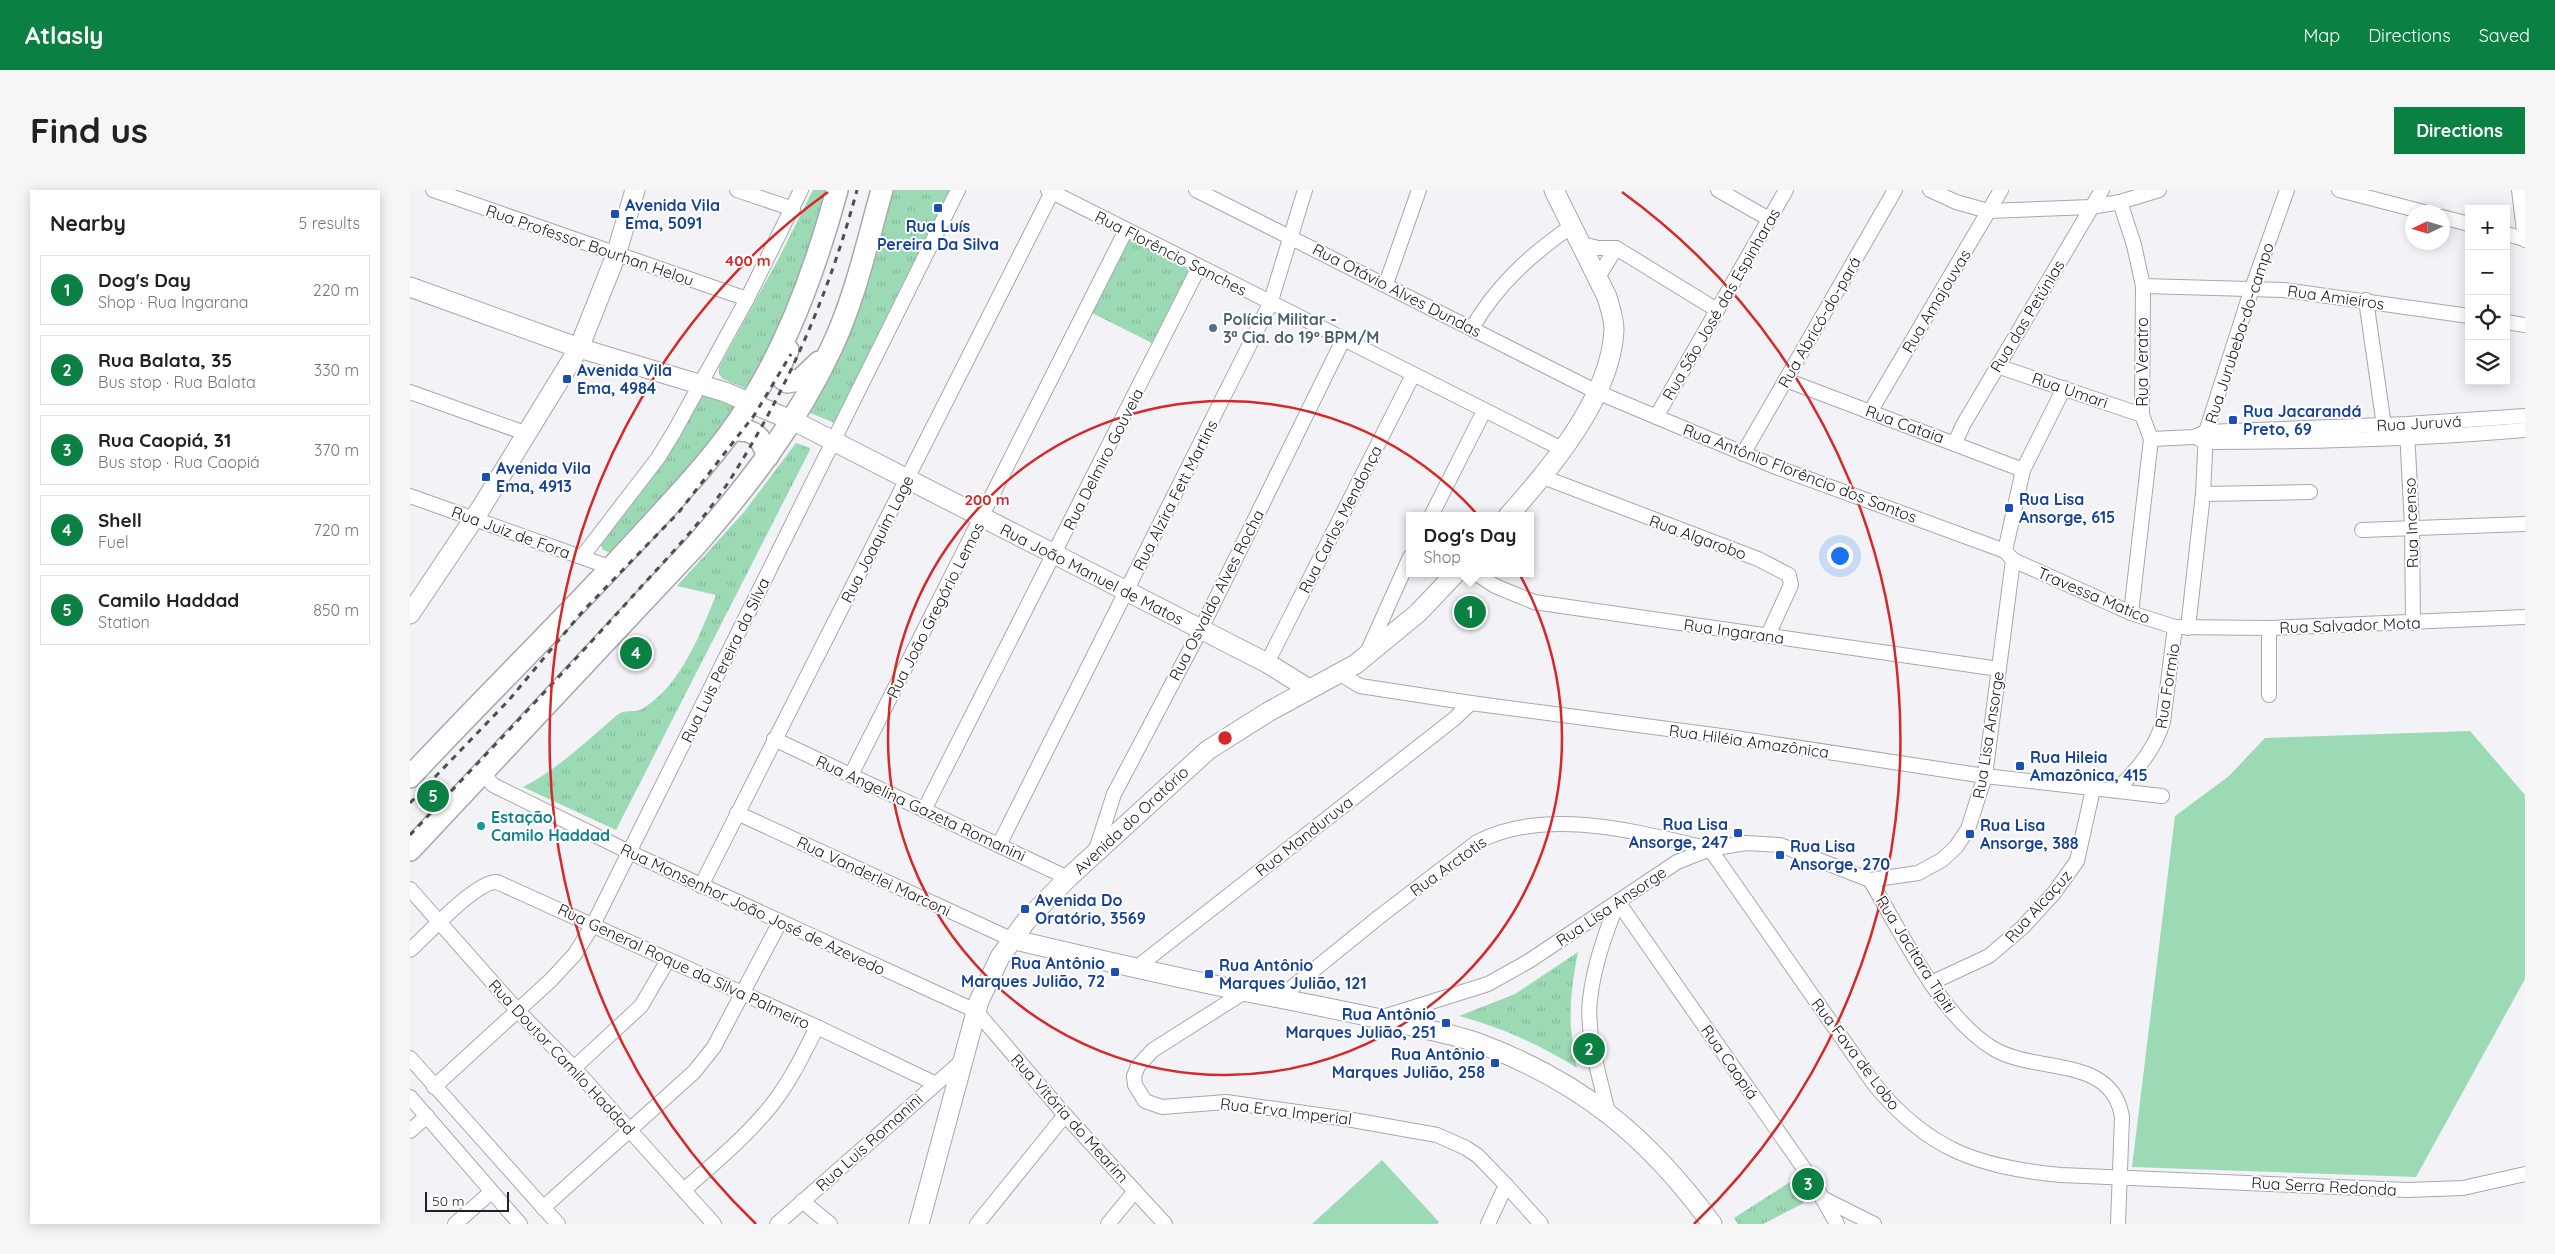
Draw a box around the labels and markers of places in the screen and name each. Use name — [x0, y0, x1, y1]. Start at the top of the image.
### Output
place label: Avenida Vila Ema, 5091 — [625, 195, 720, 233]
marker: Rua Luís Pereira Da Silva — [932, 202, 944, 214]
marker: Avenida Vila Ema, 5091 — [609, 208, 621, 220]
place label: Rua Luís Pereira Da Silva — [877, 216, 999, 254]
place label: Polícia Militar - 3ª Cia. do 19º BPM/M — [1223, 309, 1379, 347]
marker: Polícia Militar - 3ª Cia. do 19º BPM/M — [1207, 322, 1219, 334]
place label: Avenida Vila Ema, 4984 — [577, 360, 672, 398]
marker: Avenida Vila Ema, 4984 — [561, 373, 573, 385]
place label: Rua Jacarandá Preto, 69 — [2243, 401, 2361, 439]
marker: Rua Jacarandá Preto, 69 — [2227, 414, 2239, 426]
place label: Avenida Vila Ema, 4913 — [496, 458, 591, 496]
marker: Avenida Vila Ema, 4913 — [480, 471, 492, 483]
place label: Rua Lisa Ansorge, 615 — [2019, 489, 2115, 527]
marker: Rua Lisa Ansorge, 615 — [2003, 502, 2015, 514]
pin: 1 — [1454, 593, 1486, 631]
pin: 4 — [620, 634, 652, 672]
centre of rings — [1216, 729, 1234, 747]
place label: Rua Hileia Amazônica, 415 — [2030, 747, 2148, 785]
marker: Rua Hileia Amazônica, 415 — [2014, 760, 2026, 772]
pin: 5 — [417, 777, 449, 815]
place label: Estação Camilo Haddad — [491, 807, 610, 845]
place label: Rua Lisa Ansorge, 247 — [1629, 814, 1728, 852]
place label: Rua Lisa Ansorge, 388 — [1980, 815, 2079, 853]
marker: Estação Camilo Haddad — [475, 820, 487, 832]
marker: Rua Lisa Ansorge, 247 — [1732, 827, 1744, 839]
marker: Rua Lisa Ansorge, 388 — [1964, 828, 1976, 840]
place label: Rua Lisa Ansorge, 270 — [1790, 836, 1890, 874]
marker: Rua Lisa Ansorge, 270 — [1774, 849, 1786, 861]
place label: Avenida Do Oratório, 3569 — [1035, 890, 1146, 928]
marker: Avenida Do Oratório, 3569 — [1019, 903, 1031, 915]
place label: Rua Antônio Marques Julião, 72 — [961, 953, 1105, 991]
place label: Rua Antônio Marques Julião, 121 — [1219, 955, 1367, 993]
marker: Rua Antônio Marques Julião, 72 — [1109, 966, 1121, 978]
marker: Rua Antônio Marques Julião, 121 — [1203, 968, 1215, 980]
place label: Rua Antônio Marques Julião, 251 — [1285, 1004, 1436, 1042]
marker: Rua Antônio Marques Julião, 251 — [1440, 1017, 1452, 1029]
pin: 2 — [1573, 1030, 1605, 1068]
place label: Rua Antônio Marques Julião, 258 — [1332, 1044, 1485, 1082]
marker: Rua Antônio Marques Julião, 258 — [1489, 1057, 1501, 1069]
pin: 3 — [1792, 1165, 1824, 1203]

